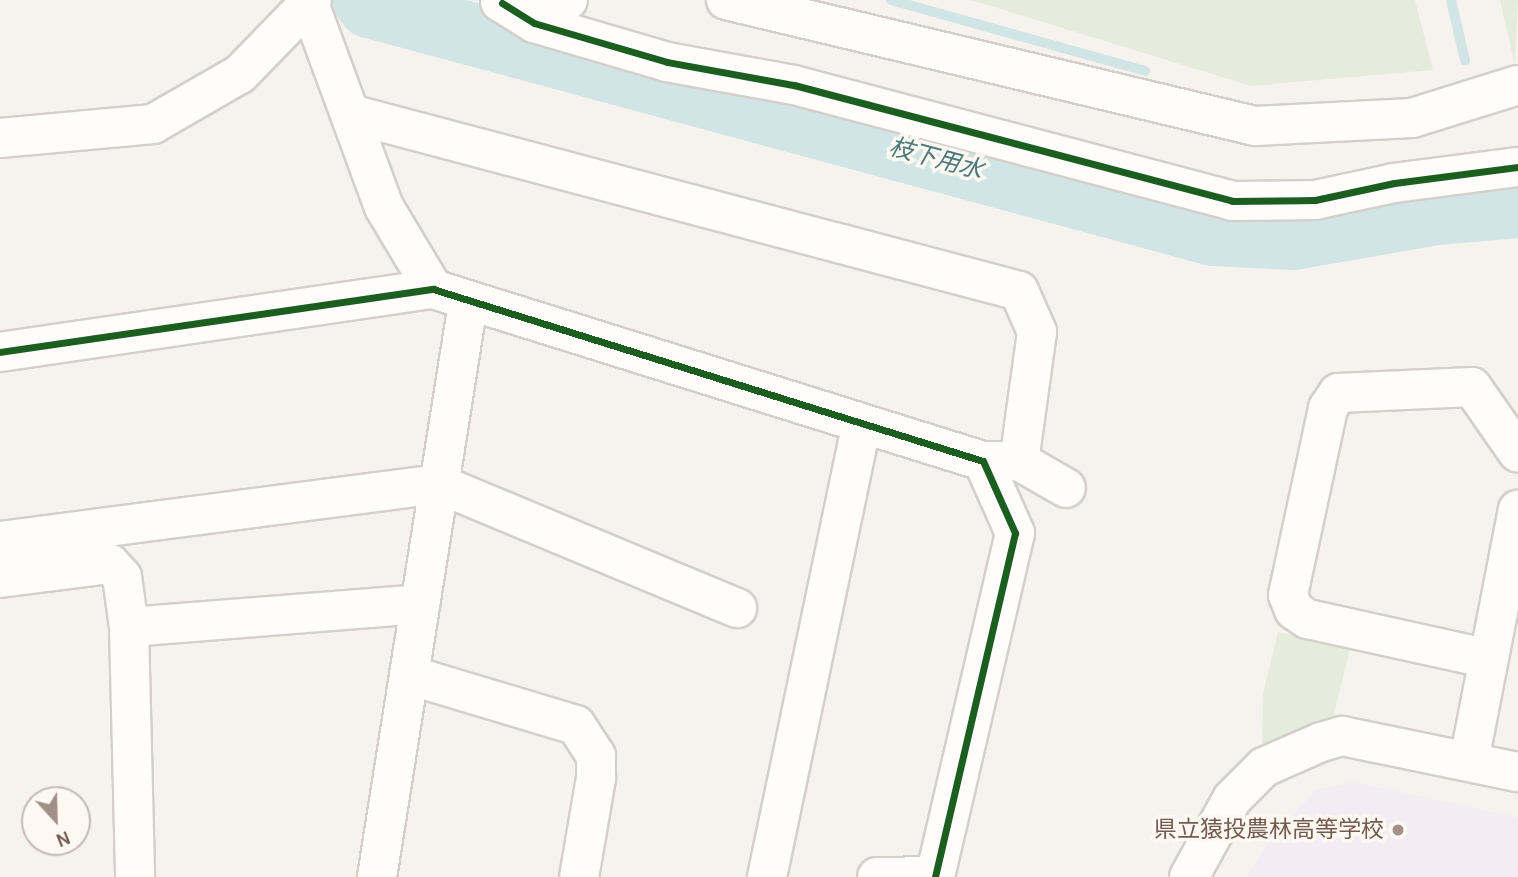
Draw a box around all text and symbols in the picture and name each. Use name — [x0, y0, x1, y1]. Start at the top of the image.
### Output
water label: 枝下用水 — [886, 133, 986, 185]
north arrow — [21, 786, 91, 856]
place label: 県立猿投農林高等学校 — [1154, 816, 1384, 844]
marker: 県立猿投農林高等学校 — [1390, 822, 1406, 838]
text: N — [53, 826, 74, 851]

